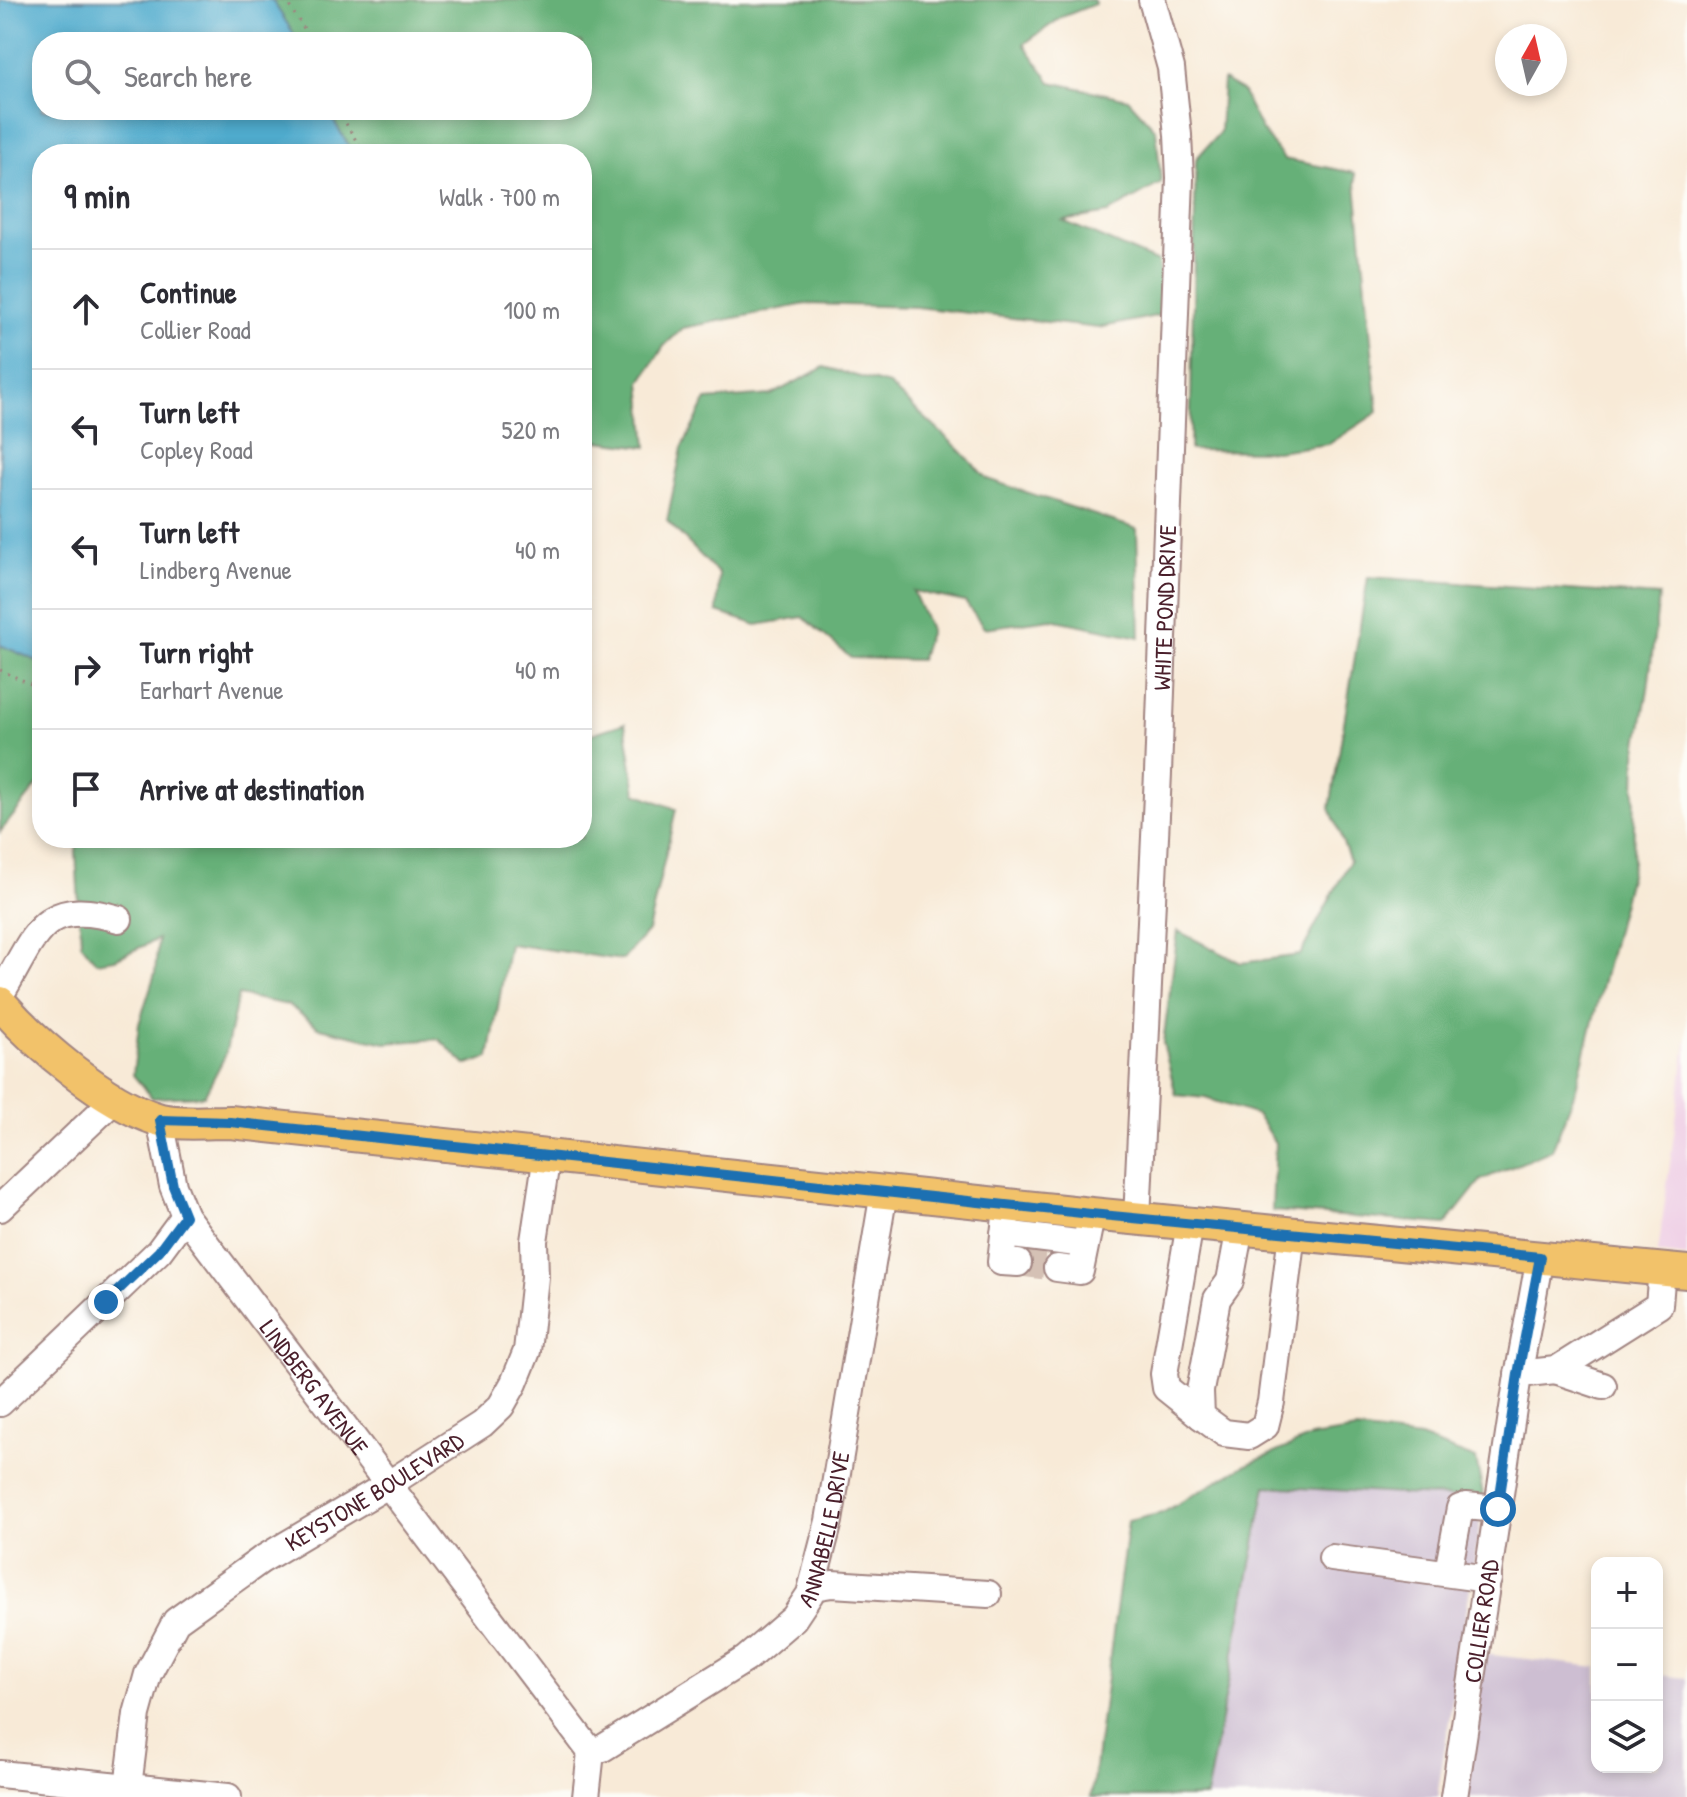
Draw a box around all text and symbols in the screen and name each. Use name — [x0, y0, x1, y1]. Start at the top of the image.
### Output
north arrow — [1495, 24, 1567, 96]
search box — [32, 32, 592, 120]
icon: search — [60, 54, 104, 98]
text: Search here — [124, 56, 252, 96]
text: 9 min — [64, 173, 130, 219]
text: Walk · 700 m — [439, 179, 560, 214]
text: Continue — [140, 272, 237, 312]
icon: ahead — [64, 287, 108, 331]
text: 100 m — [504, 292, 560, 327]
text: Collier Road — [140, 312, 251, 347]
text: Turn left — [140, 392, 239, 432]
icon: left — [64, 407, 108, 451]
text: 520 m — [502, 412, 560, 447]
text: Copley Road — [140, 432, 253, 467]
text: Turn left — [140, 512, 239, 552]
street label: WHITE POND DRIVE — [1145, 524, 1183, 691]
icon: left — [64, 527, 108, 571]
text: 40 m — [515, 532, 560, 567]
text: Lindberg Avenue — [140, 552, 292, 587]
text: Turn right — [140, 632, 253, 672]
icon: right — [64, 647, 108, 691]
text: 40 m — [515, 652, 560, 687]
text: Earhart Avenue — [140, 672, 284, 707]
icon: arrive — [64, 767, 108, 811]
text: Arrive at destination — [140, 769, 365, 809]
route end — [88, 1284, 124, 1320]
street label: LINDBERG AVENUE — [253, 1313, 376, 1461]
street label: KEYSTONE BOULEVARD — [279, 1424, 470, 1558]
street label: ANNABELLE DRIVE — [790, 1448, 856, 1613]
route start — [1480, 1491, 1516, 1527]
street label: COLLIER ROAD — [1456, 1556, 1506, 1685]
map controls — [1591, 1557, 1663, 1773]
button: + — [1591, 1557, 1663, 1629]
button: − — [1591, 1629, 1663, 1701]
button: layers — [1591, 1701, 1663, 1773]

